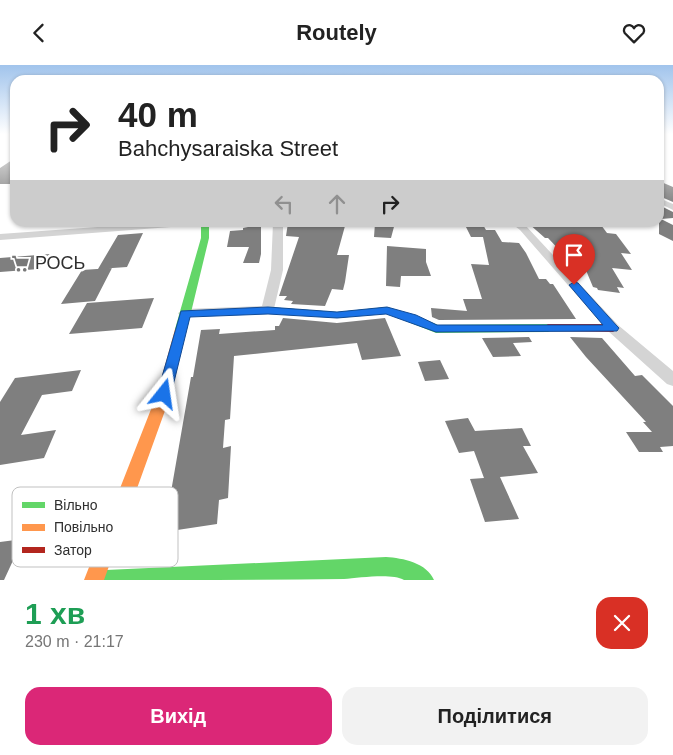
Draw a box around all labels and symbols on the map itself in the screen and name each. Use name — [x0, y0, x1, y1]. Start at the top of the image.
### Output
pin — [553, 234, 595, 285]
supermarket icon: РОСЬ — [11, 253, 31, 273]
place label: РОСЬ — [35, 253, 85, 273]
position arrow — [137, 367, 189, 419]
legend — [12, 487, 178, 567]
text: Вільно — [54, 497, 98, 513]
text: Повільно — [54, 519, 114, 535]
text: Затор — [54, 542, 92, 558]

